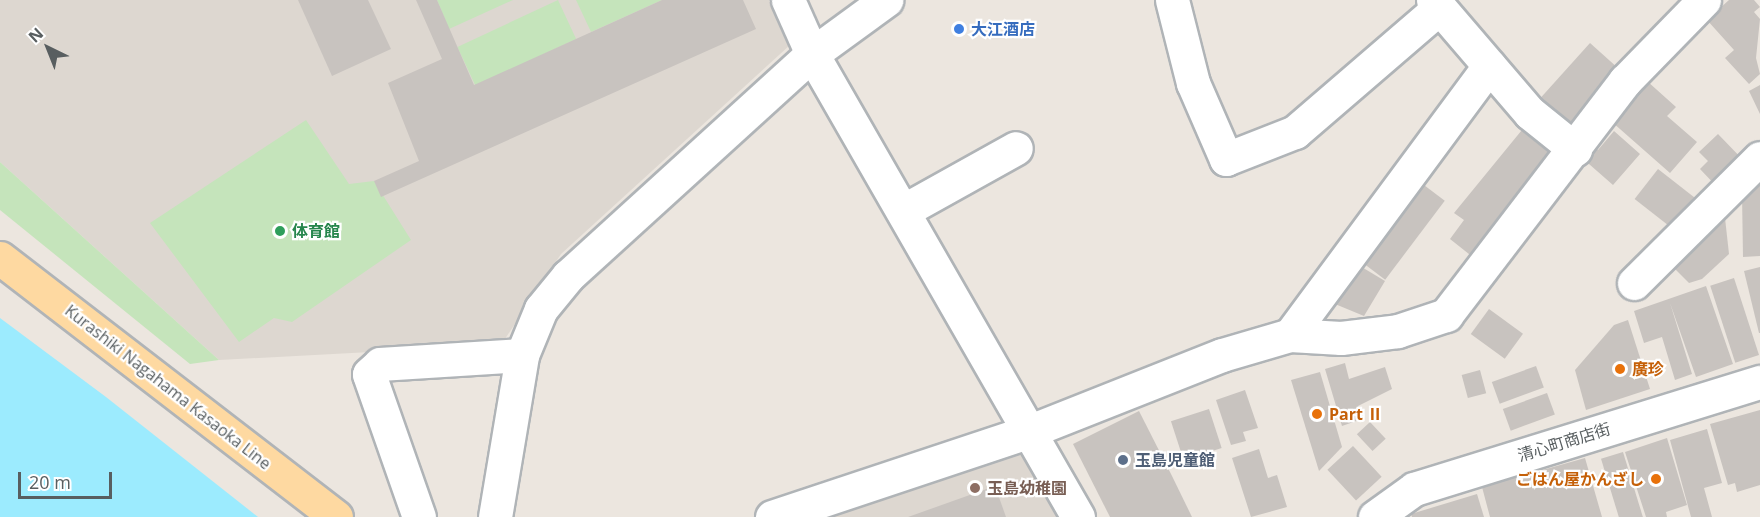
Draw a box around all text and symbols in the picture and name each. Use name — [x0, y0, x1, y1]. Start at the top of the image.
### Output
north arrow — [18, 18, 78, 78]
place label: 大江酒店 — [971, 19, 1035, 39]
text: N — [23, 22, 48, 47]
marker: 大江酒店 — [952, 22, 966, 36]
place label: 体育館 — [292, 221, 340, 241]
marker: 体育館 — [273, 224, 287, 238]
street label: Kurashiki Nagahama Kasaoka Line — [61, 301, 275, 473]
place label: 廣珍 — [1632, 359, 1664, 379]
marker: 廣珍 — [1613, 362, 1627, 376]
place label: Part Ⅱ — [1329, 404, 1383, 424]
marker: Part Ⅱ — [1310, 407, 1324, 421]
street label: 清心町商店街 — [1515, 419, 1613, 465]
place label: 玉島児童館 — [1135, 450, 1215, 470]
marker: 玉島児童館 — [1116, 453, 1130, 467]
scale bar — [21, 460, 116, 498]
place label: ごはん屋かんざし — [1516, 469, 1644, 489]
text: 20 m — [29, 470, 71, 494]
marker: ごはん屋かんざし — [1649, 472, 1663, 486]
place label: 玉島幼稚園 — [987, 478, 1067, 498]
marker: 玉島幼稚園 — [968, 481, 982, 495]

